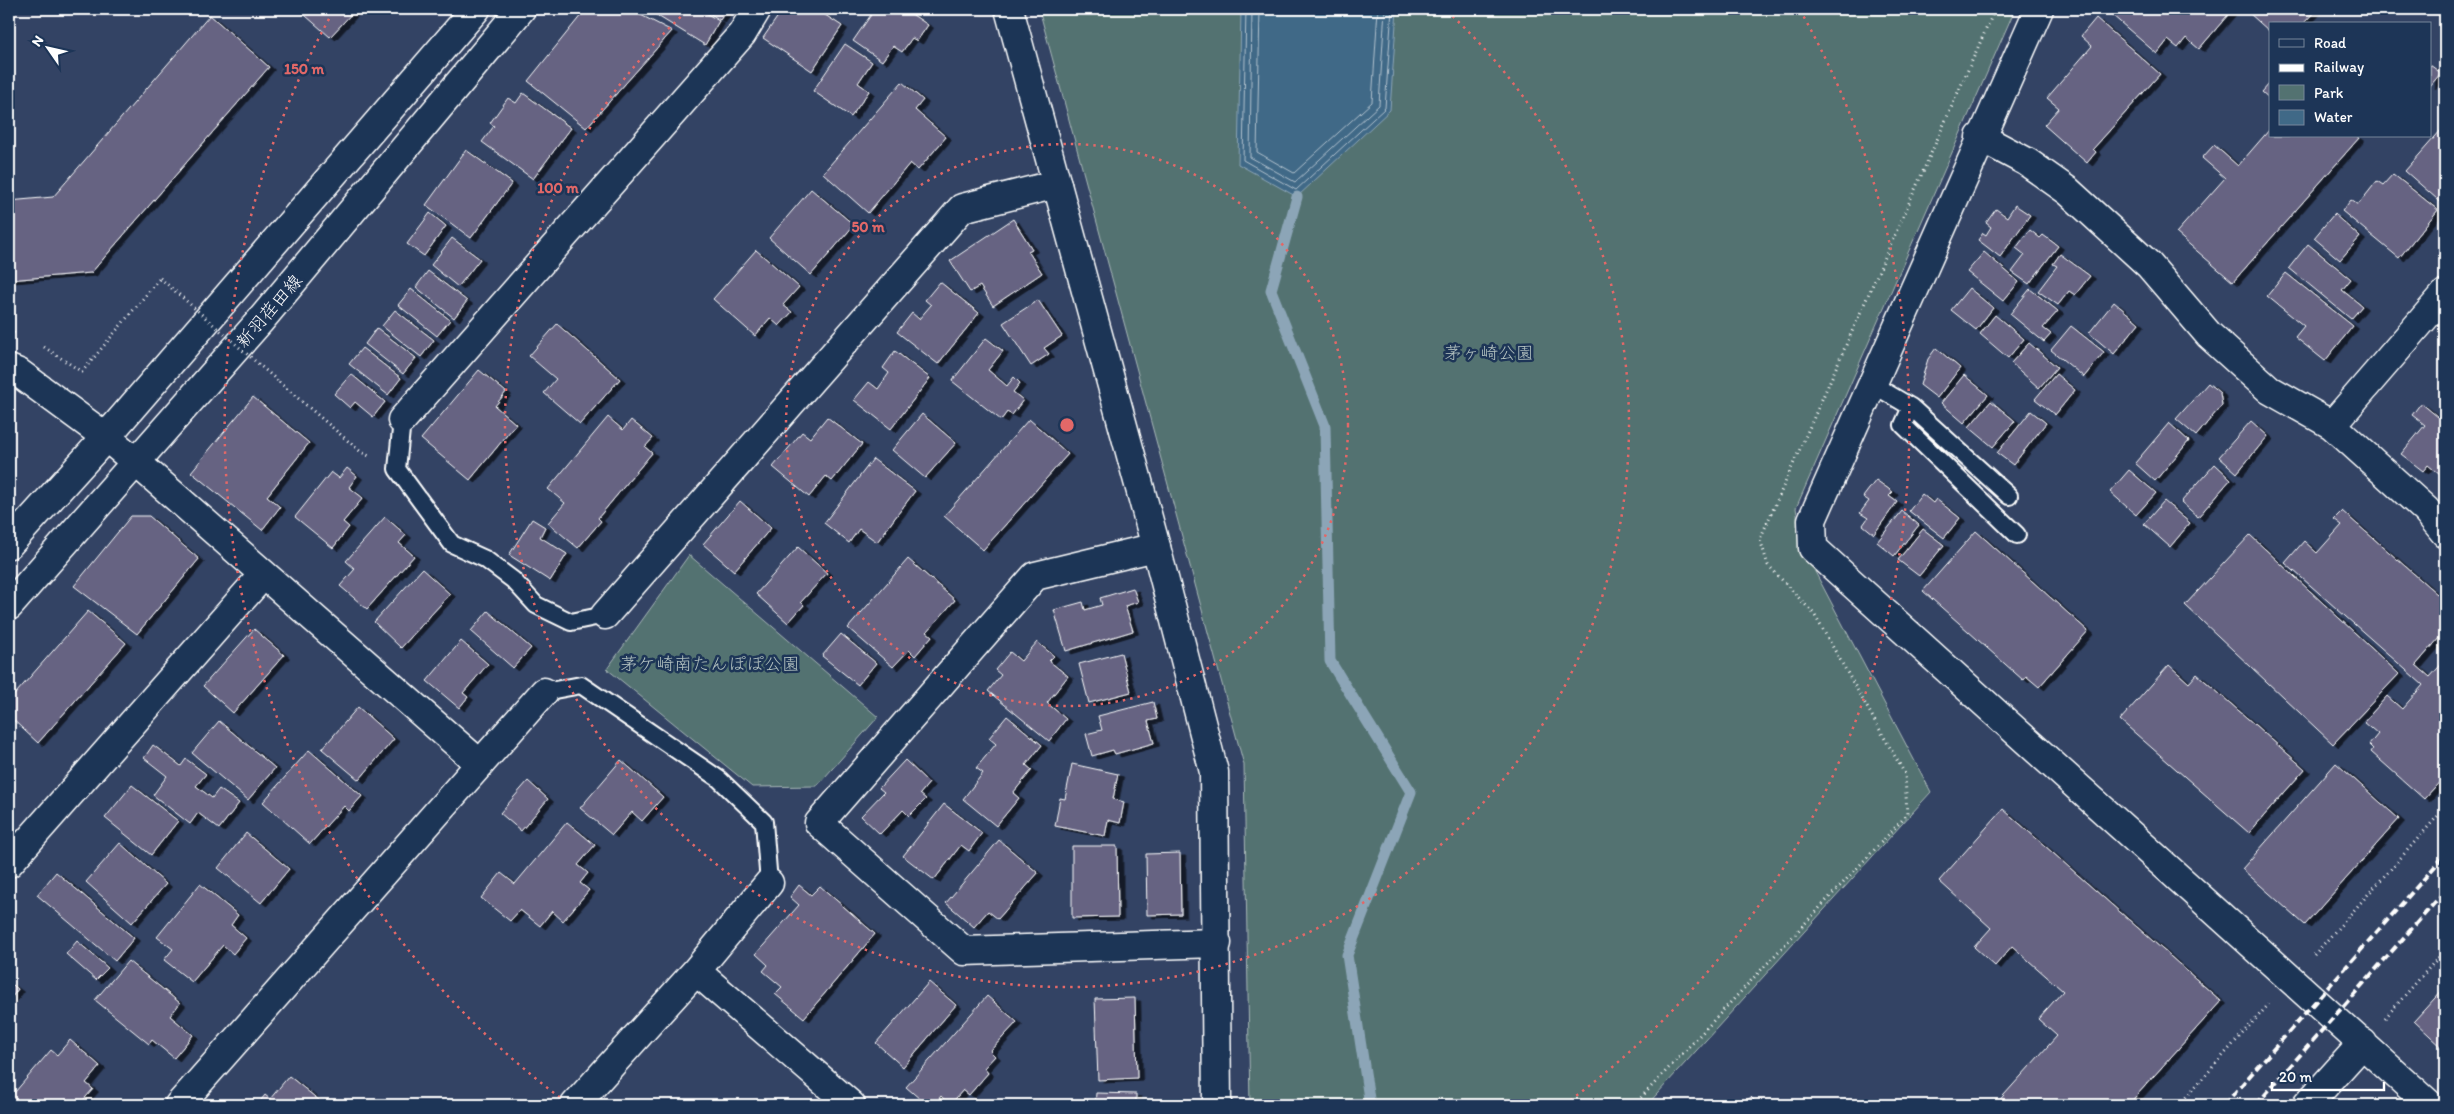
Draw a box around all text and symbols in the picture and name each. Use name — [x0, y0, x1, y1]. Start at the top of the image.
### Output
north arrow — [22, 22, 72, 72]
legend — [2269, 22, 2432, 138]
text: N — [28, 32, 47, 50]
text: Road — [2314, 34, 2347, 52]
text: Railway — [2314, 58, 2364, 76]
text: 150 m — [284, 60, 324, 78]
text: Park — [2314, 84, 2344, 102]
text: Water — [2314, 108, 2353, 126]
text: 100 m — [537, 179, 579, 197]
text: 50 m — [851, 218, 885, 236]
street label: 新羽荏田線 — [231, 270, 307, 352]
park label: 茅ヶ崎公園 — [1444, 342, 1534, 364]
centre of rings — [1058, 416, 1076, 434]
park label: 茅ケ崎南たんぽぽ公園 — [620, 653, 800, 675]
scale bar — [2272, 1059, 2384, 1091]
text: 20 m — [2279, 1068, 2313, 1086]

